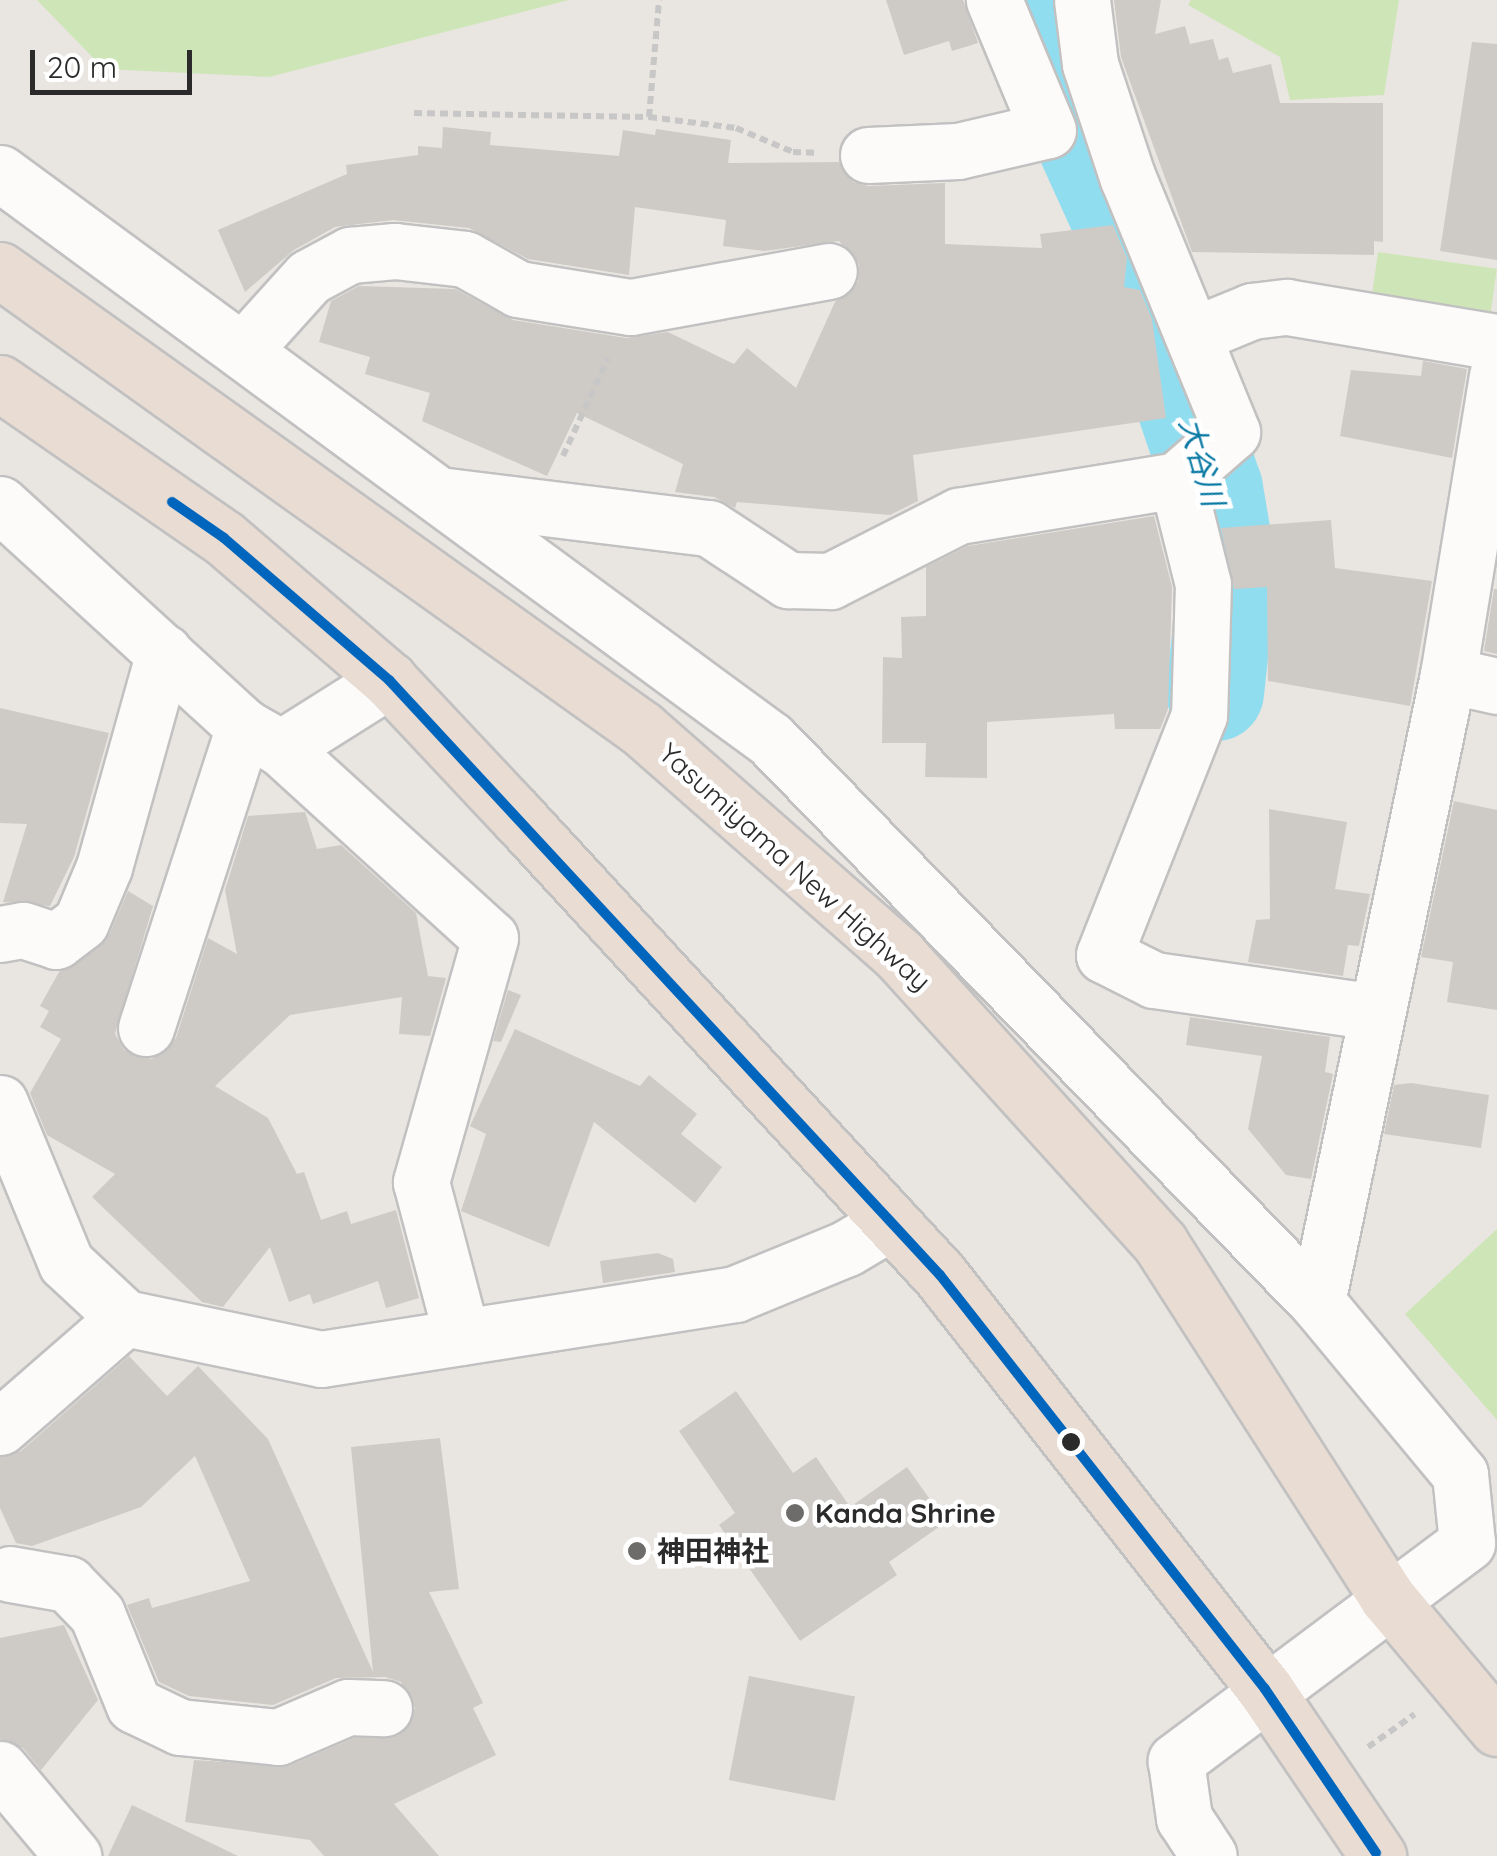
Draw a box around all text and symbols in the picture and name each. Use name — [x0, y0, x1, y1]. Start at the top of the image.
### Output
scale bar — [35, 30, 198, 92]
text: 20 m — [47, 48, 117, 86]
water label: 大谷川 — [1172, 414, 1232, 510]
street label: Yasumiyama New Highway — [652, 736, 938, 998]
unlabelled marker — [1061, 1432, 1081, 1452]
place label: Kanda Shrine — [815, 1496, 996, 1530]
marker: Kanda Shrine — [784, 1502, 806, 1524]
place label: 神田神社 — [657, 1534, 769, 1568]
marker: 神田神社 — [626, 1540, 648, 1562]

